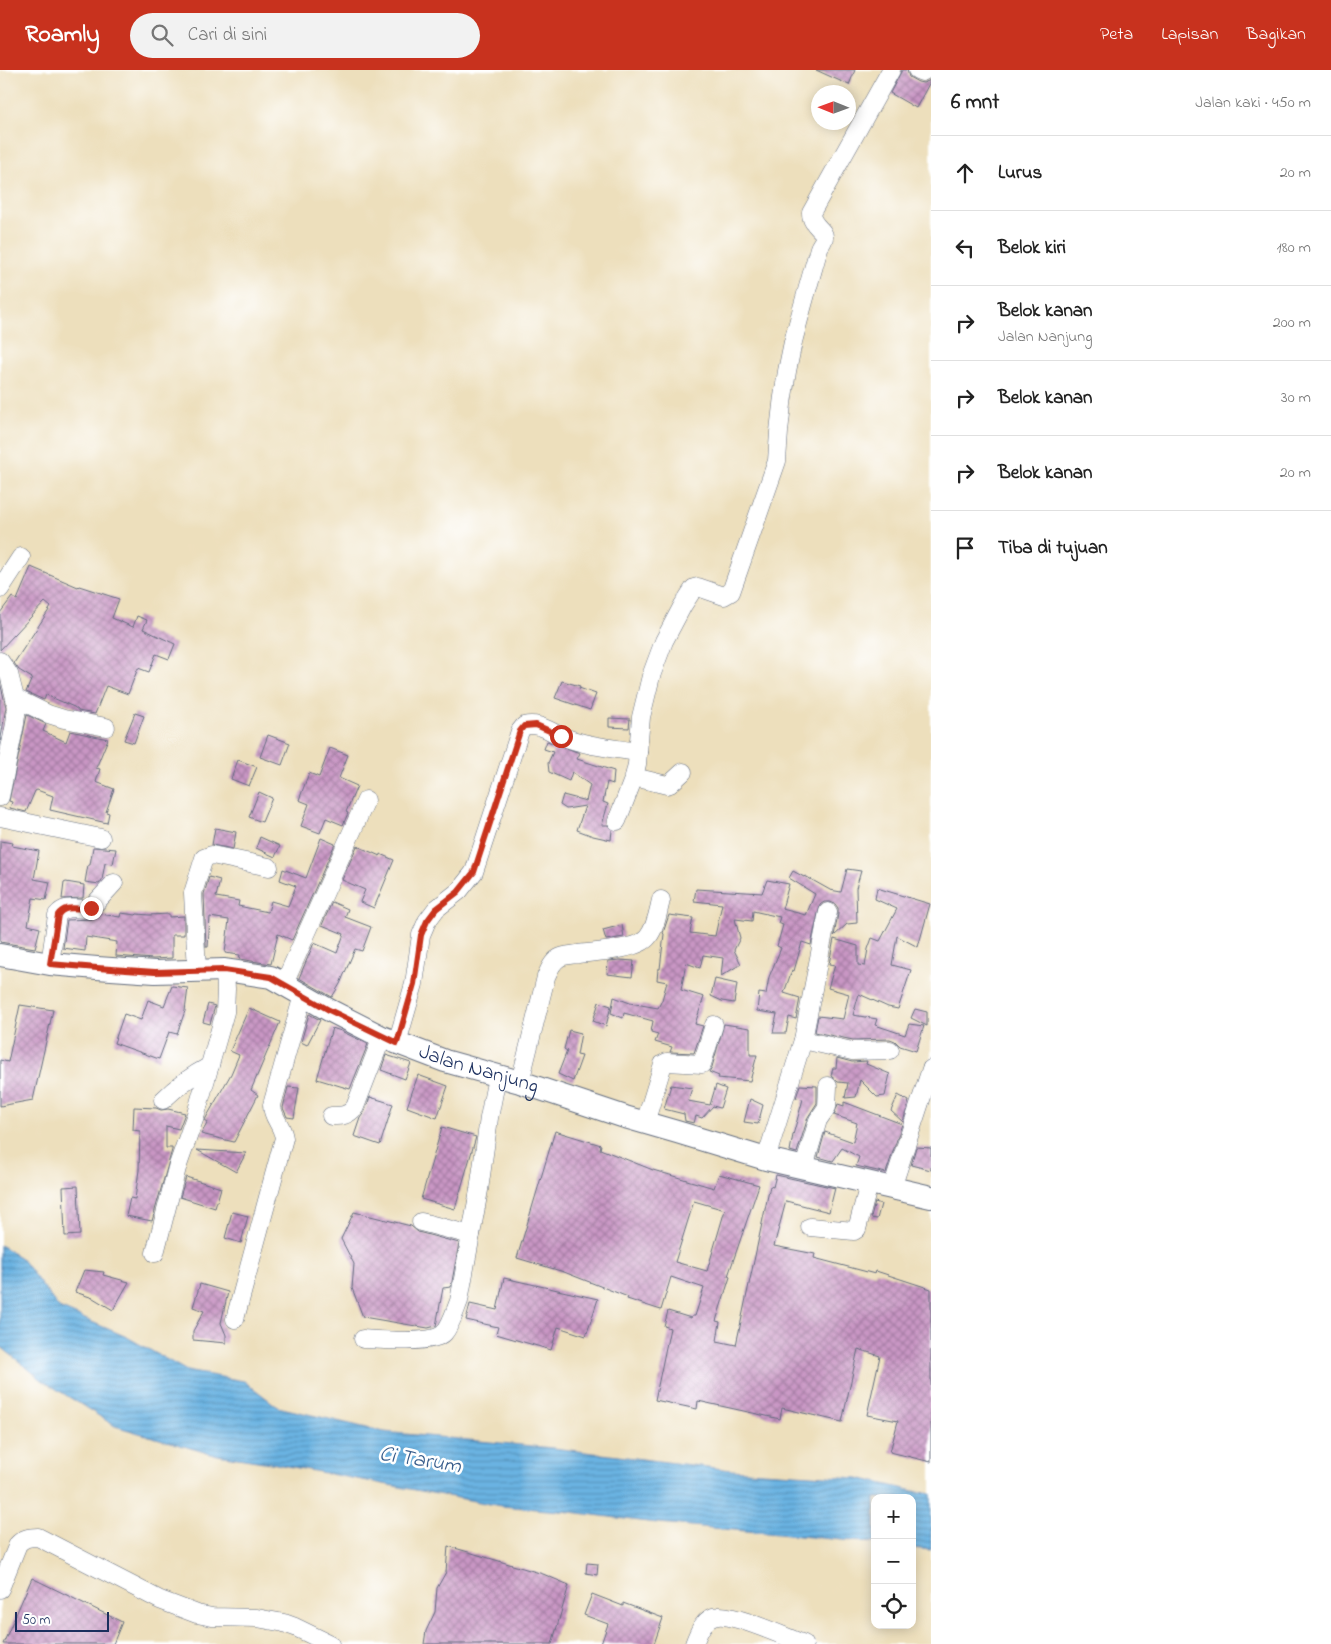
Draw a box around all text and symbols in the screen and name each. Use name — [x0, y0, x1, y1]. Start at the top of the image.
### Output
search box — [130, 13, 480, 58]
text: Roamly — [25, 18, 100, 53]
icon: search — [148, 21, 176, 49]
text: Cari di sini — [188, 22, 267, 49]
text: Peta — [1100, 22, 1133, 48]
text: Lapisan — [1161, 22, 1218, 48]
text: Bagikan — [1246, 22, 1306, 48]
north arrow — [811, 85, 856, 130]
text: 6 mnt — [951, 88, 999, 118]
text: Jalan kaki · 450 m — [1195, 91, 1311, 115]
icon: ahead — [951, 159, 979, 187]
text: Lurus — [998, 160, 1042, 187]
text: 20 m — [1280, 161, 1311, 185]
icon: left — [951, 234, 979, 262]
text: Belok kiri — [998, 235, 1066, 262]
text: 180 m — [1277, 236, 1311, 260]
text: Belok kanan — [998, 298, 1092, 325]
icon: right — [951, 309, 979, 337]
text: 200 m — [1273, 311, 1311, 335]
text: Jalan Nanjung — [998, 325, 1092, 349]
icon: right — [951, 384, 979, 412]
text: Belok kanan — [998, 385, 1092, 412]
text: 30 m — [1281, 386, 1311, 410]
icon: right — [951, 459, 979, 487]
text: Belok kanan — [998, 460, 1092, 487]
text: 20 m — [1280, 461, 1311, 485]
icon: arrive — [951, 534, 979, 562]
text: Tiba di tujuan — [998, 535, 1108, 562]
route start — [550, 725, 573, 748]
route end — [80, 897, 103, 920]
street label: Jalan Nanjung — [414, 1037, 543, 1104]
water label: Ci Tarum — [377, 1439, 464, 1483]
map controls — [871, 1494, 916, 1629]
button: + — [871, 1494, 916, 1539]
button: − — [871, 1539, 916, 1584]
button: locate — [871, 1584, 916, 1629]
scale bar — [15, 1609, 109, 1632]
text: 50 m — [22, 1610, 50, 1631]

